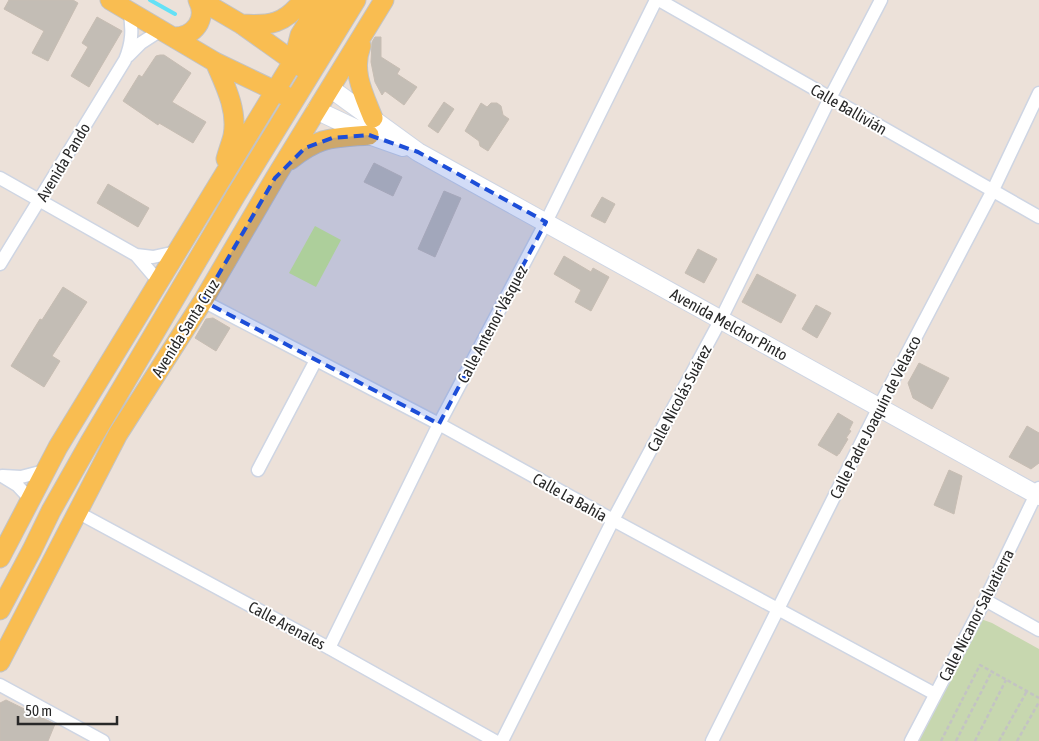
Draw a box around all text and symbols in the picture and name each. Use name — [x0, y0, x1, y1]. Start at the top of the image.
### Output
street label: Calle Ballivián — [808, 80, 890, 138]
street label: Avenida Pando — [33, 120, 93, 204]
street label: Calle Antenor Vásquez — [453, 262, 532, 386]
street label: Avenida Santa Cruz — [148, 276, 222, 380]
street label: Avenida Melchor Pinto — [667, 284, 791, 364]
street label: Calle Padre Joaquín de Velasco — [826, 332, 925, 502]
street label: Calle Nicolás Suárez — [643, 341, 715, 454]
street label: Calle La Bahía — [530, 469, 610, 525]
street label: Calle Nicanor Salvatierra — [935, 546, 1017, 684]
street label: Calle Arenales — [245, 597, 329, 653]
scale bar — [18, 694, 116, 726]
text: 50 m — [25, 702, 52, 719]

